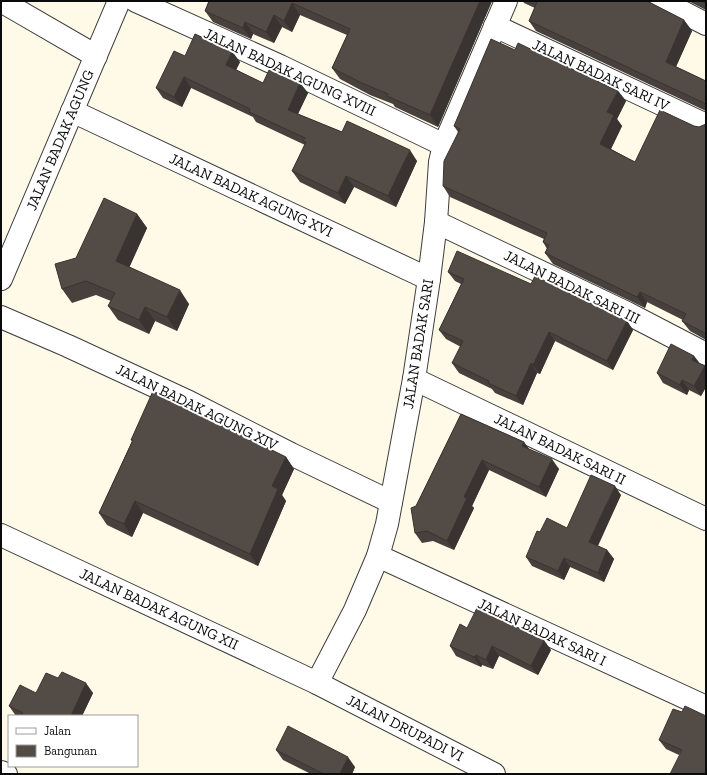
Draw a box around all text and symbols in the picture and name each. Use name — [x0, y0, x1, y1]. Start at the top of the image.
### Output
street label: JALAN BADAK AGUNG XVIII — [201, 24, 379, 120]
street label: JALAN BADAK SARI IV — [530, 35, 673, 115]
street label: JALAN BADAK AGUNG — [22, 67, 98, 213]
street label: JALAN BADAK AGUNG XVI — [166, 149, 336, 241]
street label: JALAN BADAK SARI III — [501, 246, 643, 328]
street label: JALAN BADAK SARI — [399, 278, 437, 410]
street label: JALAN BADAK AGUNG XIV — [113, 360, 281, 454]
street label: JALAN BADAK SARI II — [491, 409, 629, 489]
street label: JALAN BADAK AGUNG XII — [77, 564, 241, 654]
street label: JALAN BADAK SARI I — [475, 594, 609, 670]
street label: JALAN DRUPADI VI — [343, 691, 467, 765]
legend — [8, 715, 138, 767]
text: Jalan — [44, 724, 71, 738]
text: Bangunan — [44, 744, 97, 758]

